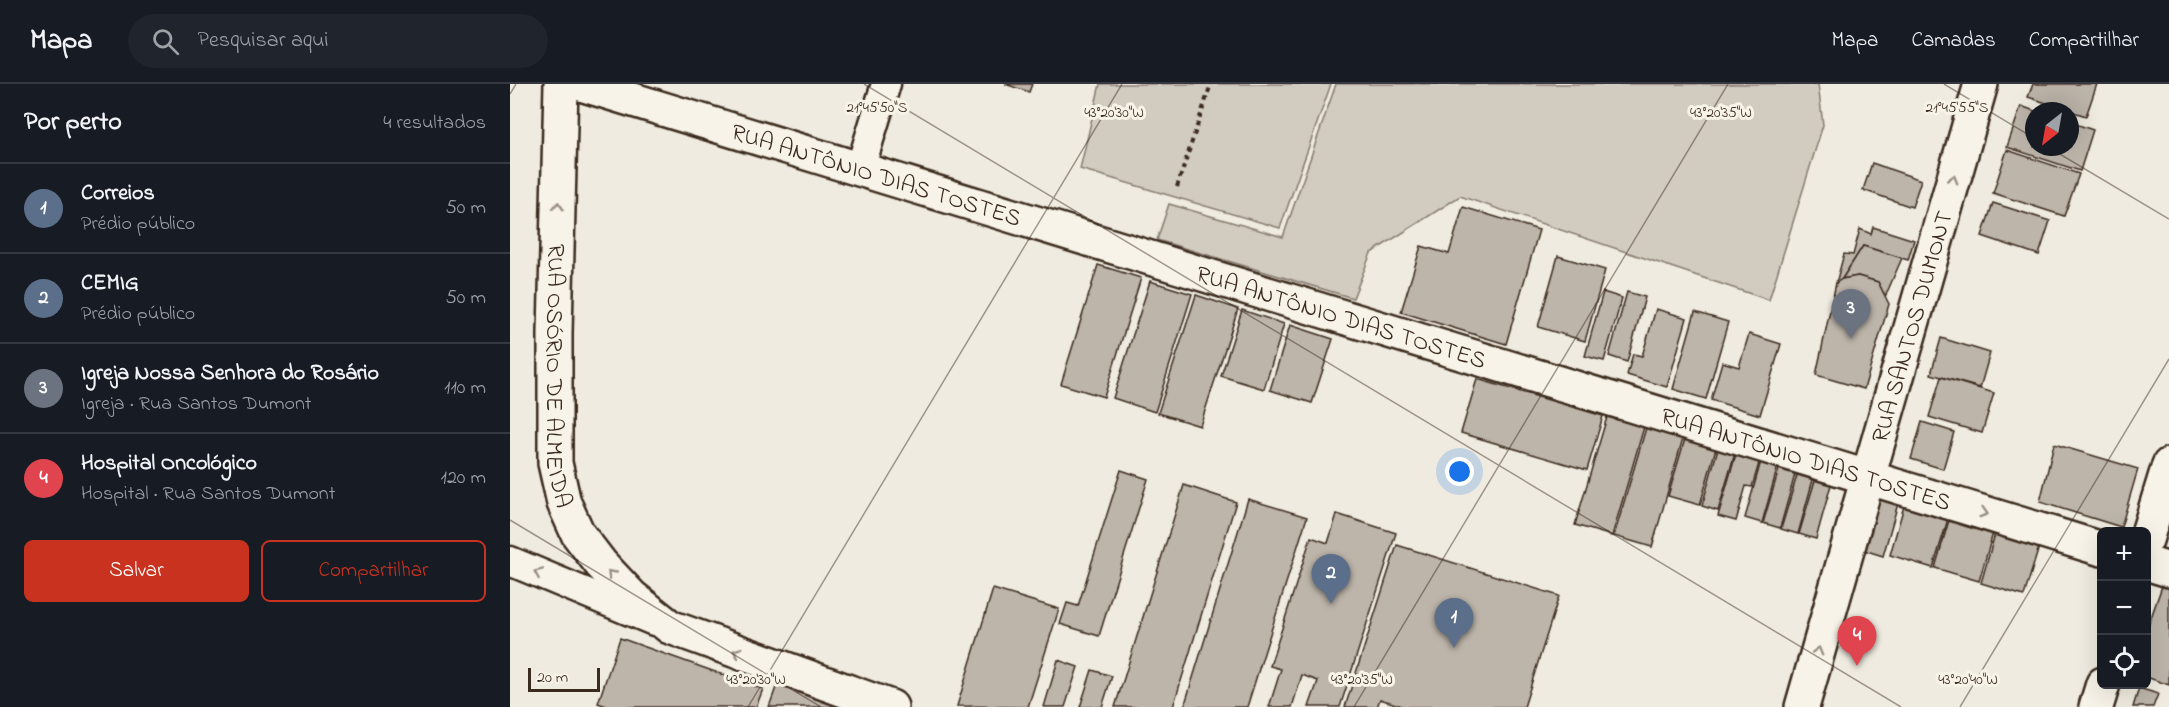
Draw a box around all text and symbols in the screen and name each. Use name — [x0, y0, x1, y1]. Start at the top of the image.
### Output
search box — [128, 14, 548, 68]
text: Mapa — [30, 21, 92, 62]
icon: search — [149, 25, 182, 58]
text: Pesquisar aqui — [197, 25, 328, 57]
text: Mapa — [1832, 26, 1878, 56]
text: Camadas — [1911, 26, 1996, 56]
text: Compartilhar — [2029, 26, 2139, 56]
text: 21°45'50"S — [847, 97, 908, 119]
text: 21°45'55"S — [1926, 97, 1989, 119]
text: 43°20'30"W — [1084, 102, 1144, 124]
text: 43°20'35"W — [1690, 102, 1752, 124]
north arrow — [2025, 102, 2079, 156]
text: Por perto — [24, 104, 122, 142]
text: 4 resultados — [383, 109, 486, 138]
street label: RUA ANTÔNIO DIAS TOSTES — [726, 116, 1025, 238]
one-way arrow — [1946, 174, 1958, 185]
text: Correios — [81, 178, 155, 210]
text: 1 — [40, 194, 47, 223]
text: 50 m — [445, 194, 486, 223]
one-way arrow — [552, 202, 564, 211]
street label: RUA SANTOS DUMONT — [1864, 207, 1964, 447]
text: Prédio público — [81, 210, 195, 239]
street label: RUA OSÓRIO DE ALMEIDA — [535, 243, 580, 511]
street label: RUA ANTÔNIO DIAS TOSTES — [1191, 258, 1490, 380]
text: CEMIG — [81, 268, 139, 300]
text: 2 — [39, 284, 48, 313]
text: 50 m — [445, 284, 486, 313]
pin: 3 — [1832, 290, 1870, 339]
text: Prédio público — [81, 300, 195, 329]
text: Igreja Nossa Senhora do Rosário — [81, 358, 379, 390]
text: 3 — [39, 374, 48, 403]
text: 110 m — [444, 374, 486, 403]
text: Igreja · Rua Santos Dumont — [81, 390, 312, 419]
street label: RUA ANTÔNIO DIAS TOSTES — [1656, 400, 1955, 522]
text: Hospital Oncológico — [81, 448, 257, 480]
your location — [1445, 457, 1474, 486]
text: 4 — [39, 464, 48, 493]
text: 120 m — [441, 464, 486, 493]
text: Hospital · Rua Santos Dumont — [81, 480, 335, 509]
one-way arrow — [1978, 506, 1989, 518]
map controls — [2097, 527, 2151, 689]
button: + — [2097, 527, 2151, 581]
button: Salvar — [24, 540, 249, 602]
button: Compartilhar — [261, 540, 486, 602]
pin: 2 — [1312, 554, 1350, 604]
one-way arrow — [533, 568, 544, 580]
one-way arrow — [607, 571, 618, 581]
button: − — [2097, 581, 2151, 635]
pin: 1 — [1434, 598, 1474, 648]
pin: 4 — [1838, 616, 1876, 666]
button: locate — [2097, 635, 2151, 689]
one-way arrow — [1811, 646, 1823, 657]
one-way arrow — [732, 647, 743, 660]
scale bar — [528, 665, 600, 692]
text: 20 m — [537, 666, 568, 690]
text: 43°20'30"W — [726, 669, 786, 691]
text: 43°20'35"W — [1331, 669, 1393, 691]
text: 43°20'40"W — [1938, 669, 1998, 691]

